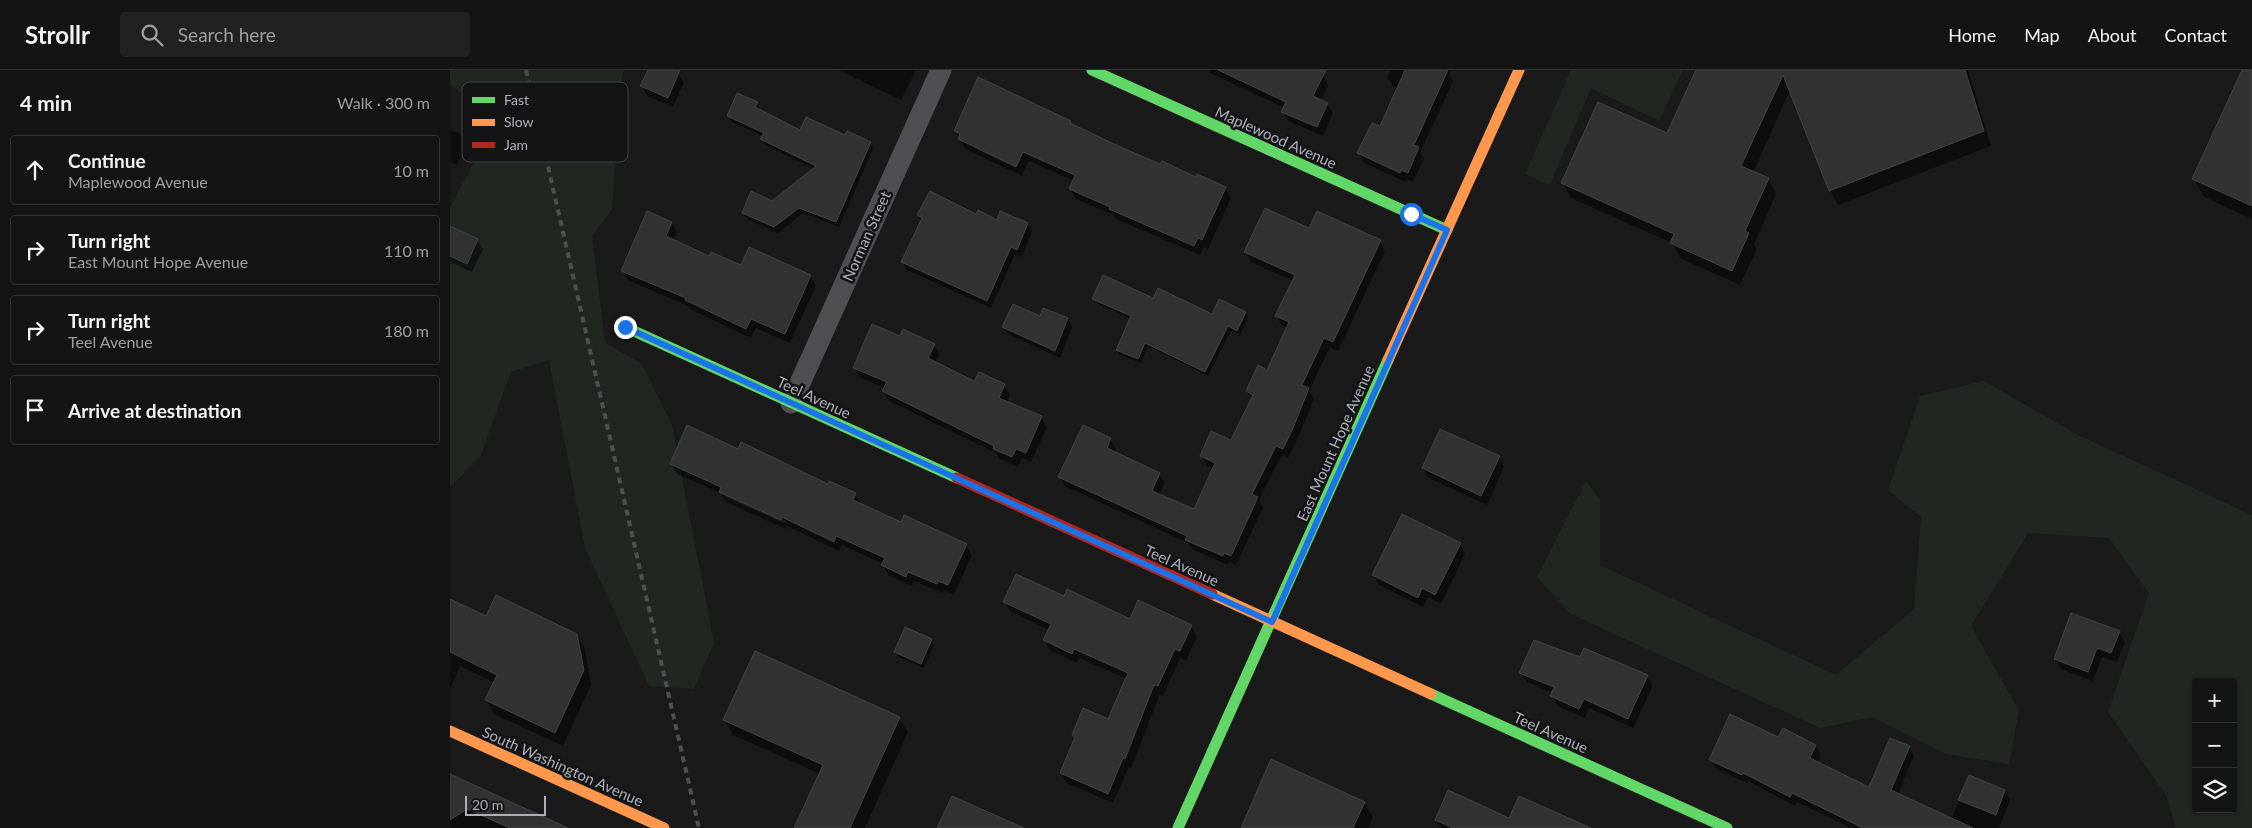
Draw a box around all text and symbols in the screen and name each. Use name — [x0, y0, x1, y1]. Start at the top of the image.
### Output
search box — [120, 12, 470, 57]
text: Strollr — [25, 20, 90, 49]
icon: search — [138, 21, 166, 49]
text: Search here — [178, 23, 276, 46]
text: Home — [1948, 24, 1996, 46]
text: Map — [2024, 24, 2060, 46]
text: About — [2088, 24, 2137, 46]
text: Contact — [2165, 24, 2227, 46]
legend — [462, 82, 628, 162]
text: 4 min — [20, 90, 72, 115]
text: Fast — [504, 91, 529, 108]
text: Walk · 300 m — [337, 93, 430, 112]
street label: Maplewood Avenue — [1212, 102, 1340, 172]
text: Slow — [504, 113, 534, 130]
text: Jam — [504, 136, 528, 153]
text: Continue — [68, 149, 146, 172]
icon: ahead — [21, 156, 49, 184]
text: 10 m — [393, 161, 429, 180]
text: Maplewood Avenue — [68, 172, 208, 191]
street label: Norman Street — [838, 188, 894, 284]
route start — [1400, 203, 1423, 226]
text: Turn right — [68, 229, 150, 252]
icon: right — [21, 236, 49, 264]
text: 110 m — [384, 241, 429, 260]
text: East Mount Hope Avenue — [68, 252, 248, 271]
text: Turn right — [68, 309, 150, 332]
icon: right — [21, 316, 49, 344]
route end — [614, 316, 637, 339]
text: 180 m — [384, 321, 429, 340]
text: Teel Avenue — [68, 332, 153, 351]
street label: East Mount Hope Avenue — [1292, 362, 1378, 524]
street label: Teel Avenue — [774, 372, 854, 422]
icon: arrive — [21, 396, 49, 424]
text: Arrive at destination — [68, 399, 241, 422]
street label: Teel Avenue — [1142, 541, 1222, 589]
map controls — [2192, 678, 2237, 813]
button: + — [2192, 678, 2237, 723]
street label: Teel Avenue — [1511, 708, 1591, 756]
street label: South Washington Avenue — [480, 722, 646, 810]
button: − — [2192, 723, 2237, 768]
button: layers — [2192, 768, 2237, 813]
scale bar — [465, 793, 546, 816]
text: 20 m — [472, 796, 503, 813]

